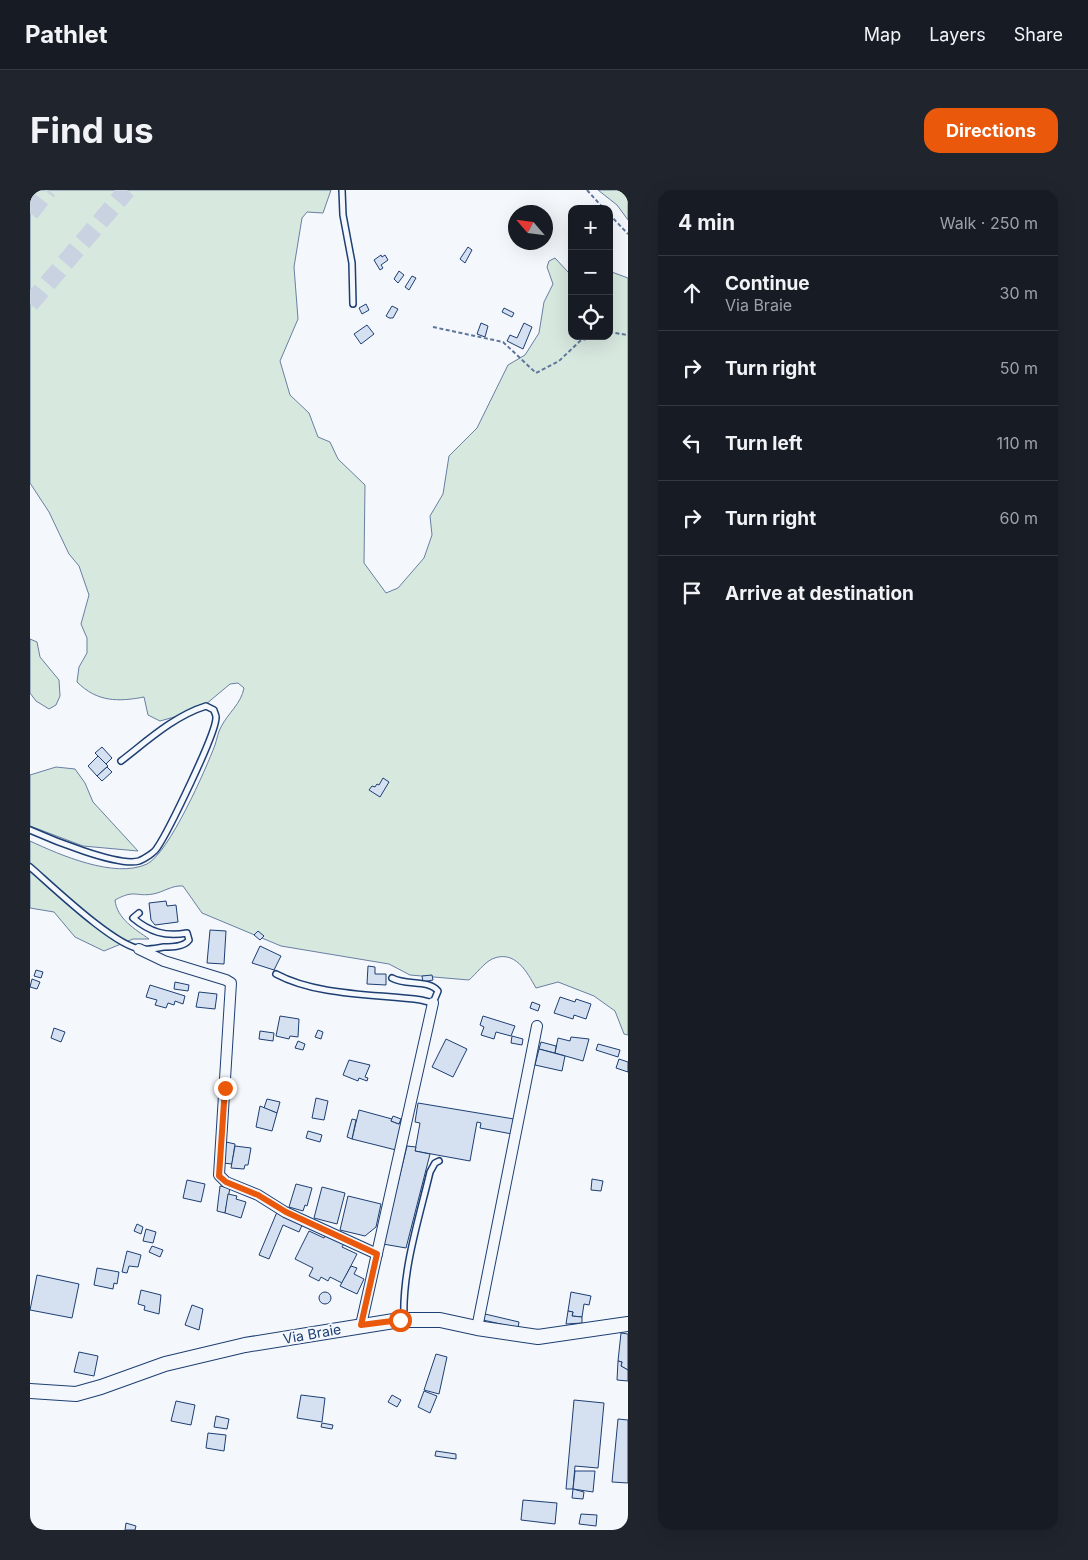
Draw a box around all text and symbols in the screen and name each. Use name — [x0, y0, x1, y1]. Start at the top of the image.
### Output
text: Pathlet — [25, 20, 108, 49]
text: Map — [864, 24, 901, 45]
text: Layers — [929, 24, 986, 45]
text: Share — [1014, 24, 1063, 45]
button: Directions — [924, 108, 1058, 153]
text: Find us — [30, 109, 154, 151]
north arrow — [508, 205, 553, 250]
map controls — [568, 205, 613, 340]
button: + — [568, 205, 613, 250]
text: 4 min — [678, 210, 735, 235]
text: Walk · 250 m — [940, 213, 1038, 233]
button: − — [568, 250, 613, 295]
text: Continue — [725, 272, 810, 295]
icon: ahead — [678, 279, 706, 307]
text: 30 m — [1000, 283, 1038, 303]
button: locate — [568, 295, 613, 340]
text: Via Braie — [725, 295, 792, 315]
icon: right — [678, 354, 706, 382]
text: Turn right — [725, 357, 816, 380]
text: 50 m — [1000, 358, 1038, 378]
icon: left — [678, 429, 706, 457]
text: Turn left — [725, 432, 803, 455]
text: 110 m — [996, 433, 1038, 453]
icon: right — [678, 504, 706, 532]
text: Turn right — [725, 507, 816, 530]
text: 60 m — [999, 508, 1038, 528]
icon: arrive — [678, 579, 706, 607]
text: Arrive at destination — [725, 582, 914, 605]
route end — [214, 1077, 237, 1100]
route start — [389, 1309, 412, 1332]
street label: Via Braie — [282, 1320, 342, 1347]

